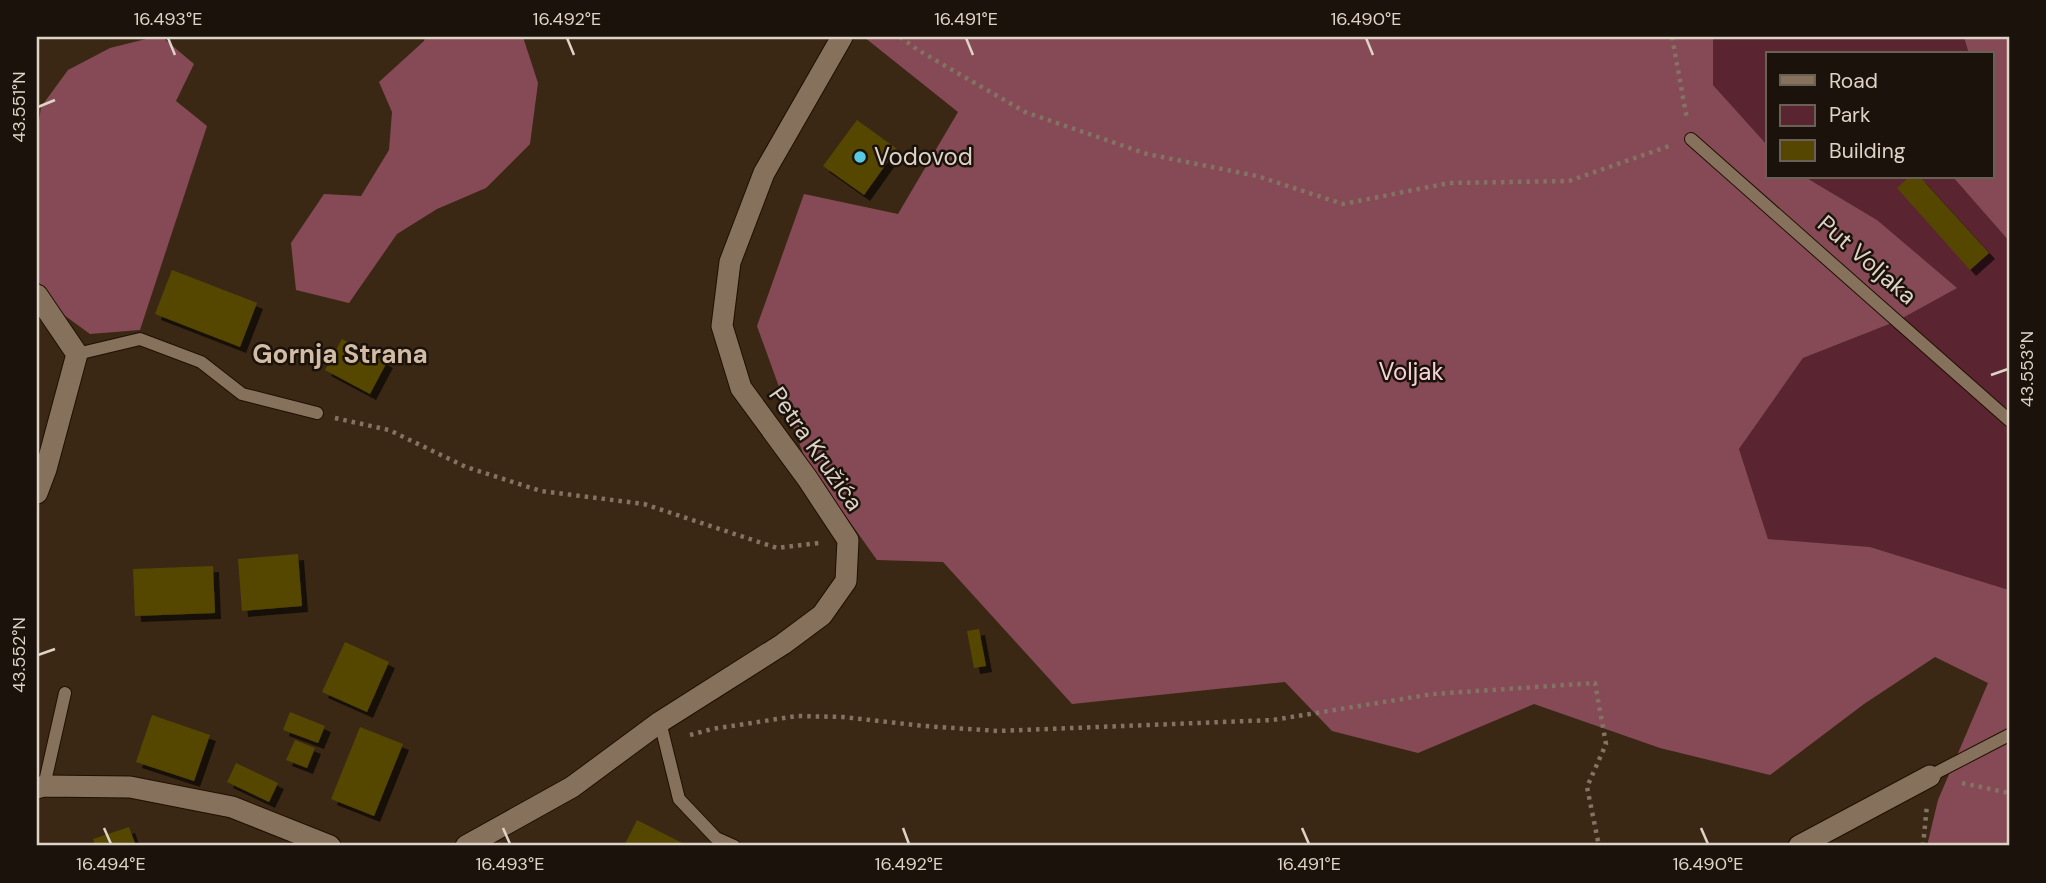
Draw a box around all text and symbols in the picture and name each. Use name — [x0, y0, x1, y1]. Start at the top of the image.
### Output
text: 16.493°E — [134, 7, 202, 31]
text: 16.492°E — [533, 7, 601, 31]
text: 16.491°E — [934, 7, 998, 31]
text: 16.490°E — [1331, 7, 1401, 31]
legend — [1766, 52, 1994, 178]
text: Road — [1829, 67, 1878, 95]
text: 43.551°N — [7, 71, 31, 143]
text: Park — [1829, 101, 1871, 129]
text: Building — [1829, 137, 1906, 165]
place label: Vodovod — [874, 141, 973, 172]
marker: Vodovod — [852, 149, 868, 165]
street label: Put Voljaka — [1811, 208, 1923, 311]
text: 43.553°N — [2015, 331, 2039, 407]
district label: Gornja Strana — [252, 337, 428, 371]
park label: Voljak — [1378, 356, 1444, 387]
street label: Petra Kružića — [762, 381, 871, 517]
text: 43.552°N — [7, 617, 31, 693]
text: 16.494°E — [76, 852, 146, 876]
text: 16.493°E — [476, 852, 544, 876]
text: 16.492°E — [875, 852, 943, 876]
text: 16.491°E — [1277, 852, 1341, 876]
text: 16.490°E — [1673, 852, 1743, 876]

